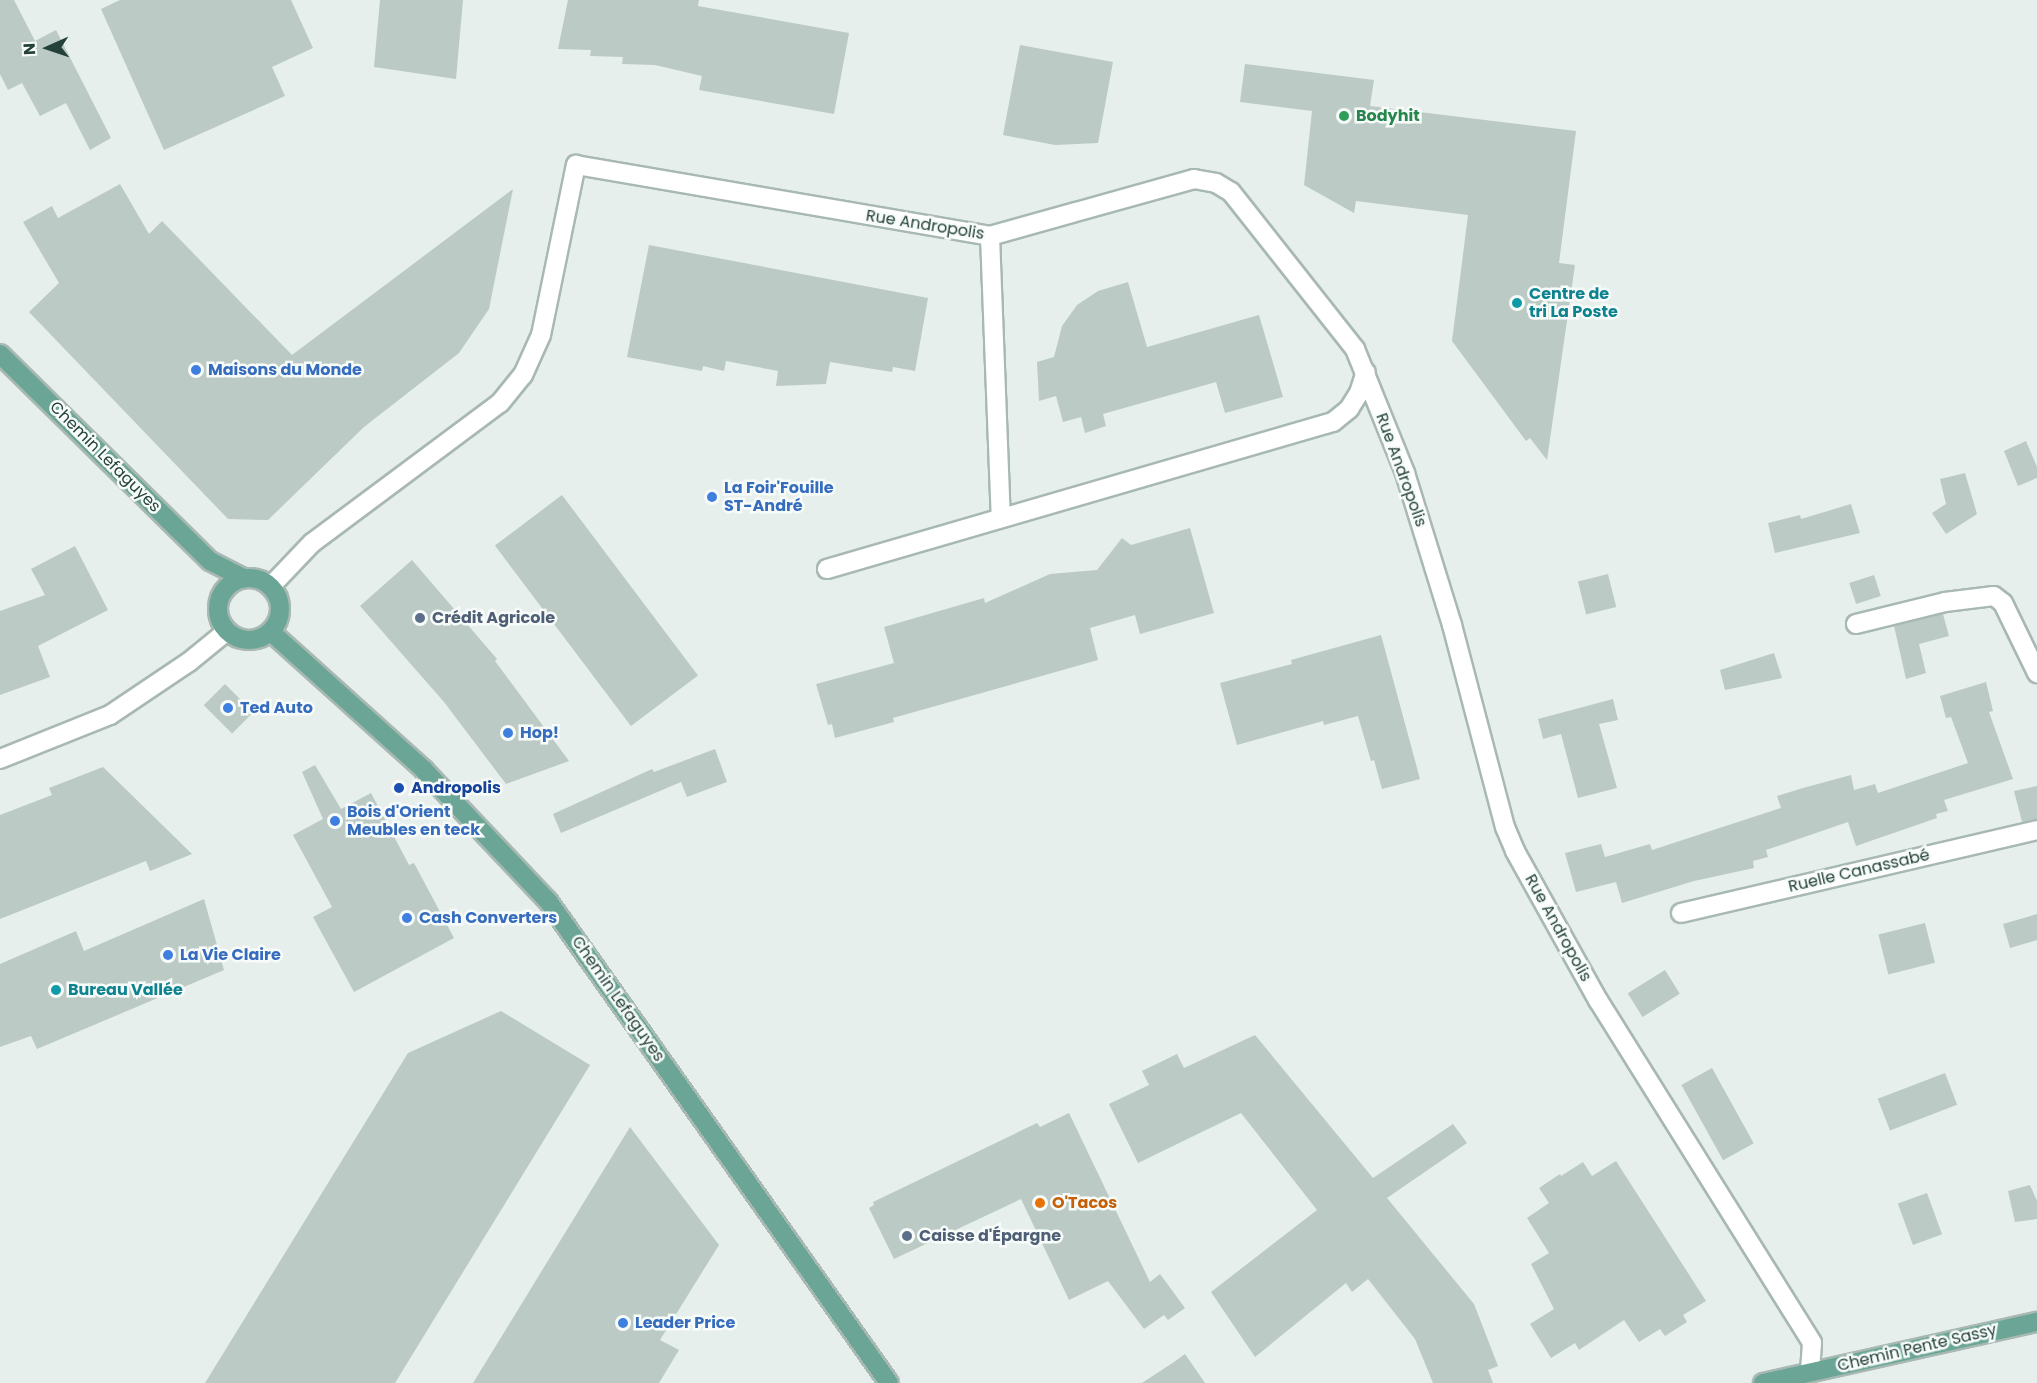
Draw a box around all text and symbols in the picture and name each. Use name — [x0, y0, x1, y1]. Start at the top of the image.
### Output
north arrow — [18, 18, 78, 78]
text: N — [18, 42, 41, 56]
place label: Bodyhit — [1356, 106, 1420, 126]
marker: Bodyhit — [1337, 109, 1351, 123]
street label: Rue Andropolis — [864, 206, 986, 244]
place label: Centre de tri La Poste — [1529, 284, 1618, 322]
marker: Centre de tri La Poste — [1510, 296, 1524, 310]
place label: Maisons du Monde — [208, 360, 362, 380]
marker: Maisons du Monde — [189, 363, 203, 377]
street label: Chemin Lefaguyes — [46, 398, 164, 516]
street label: Rue Andropolis — [1372, 411, 1430, 529]
place label: La Foir'Fouille ST-André — [724, 478, 834, 516]
marker: La Foir'Fouille ST-André — [705, 490, 719, 504]
place label: Crédit Agricole — [432, 608, 555, 628]
marker: Crédit Agricole — [413, 611, 427, 625]
place label: Ted Auto — [240, 698, 313, 718]
marker: Ted Auto — [221, 701, 235, 715]
place label: Hop! — [520, 723, 559, 743]
marker: Hop! — [501, 726, 515, 740]
place label: Andropolis — [411, 778, 501, 798]
marker: Andropolis — [392, 781, 406, 795]
place label: Bois d'Orient Meubles en teck — [347, 802, 480, 840]
marker: Bois d'Orient Meubles en teck — [328, 814, 342, 828]
street label: Ruelle Canassabé — [1786, 845, 1932, 897]
street label: Rue Andropolis — [1521, 871, 1595, 985]
place label: Cash Converters — [419, 908, 557, 928]
marker: Cash Converters — [400, 911, 414, 925]
street label: Chemin Lefaguyes — [567, 933, 669, 1065]
place label: La Vie Claire — [180, 945, 281, 965]
marker: La Vie Claire — [161, 948, 175, 962]
place label: Bureau Vallée — [68, 980, 183, 1000]
marker: Bureau Vallée — [49, 983, 63, 997]
place label: O'Tacos — [1052, 1193, 1117, 1213]
marker: O'Tacos — [1033, 1196, 1047, 1210]
place label: Caisse d'Épargne — [919, 1226, 1061, 1246]
marker: Caisse d'Épargne — [900, 1229, 914, 1243]
place label: Leader Price — [635, 1313, 735, 1333]
marker: Leader Price — [616, 1316, 630, 1330]
street label: Chemin Pente Sassy — [1836, 1320, 1998, 1376]

